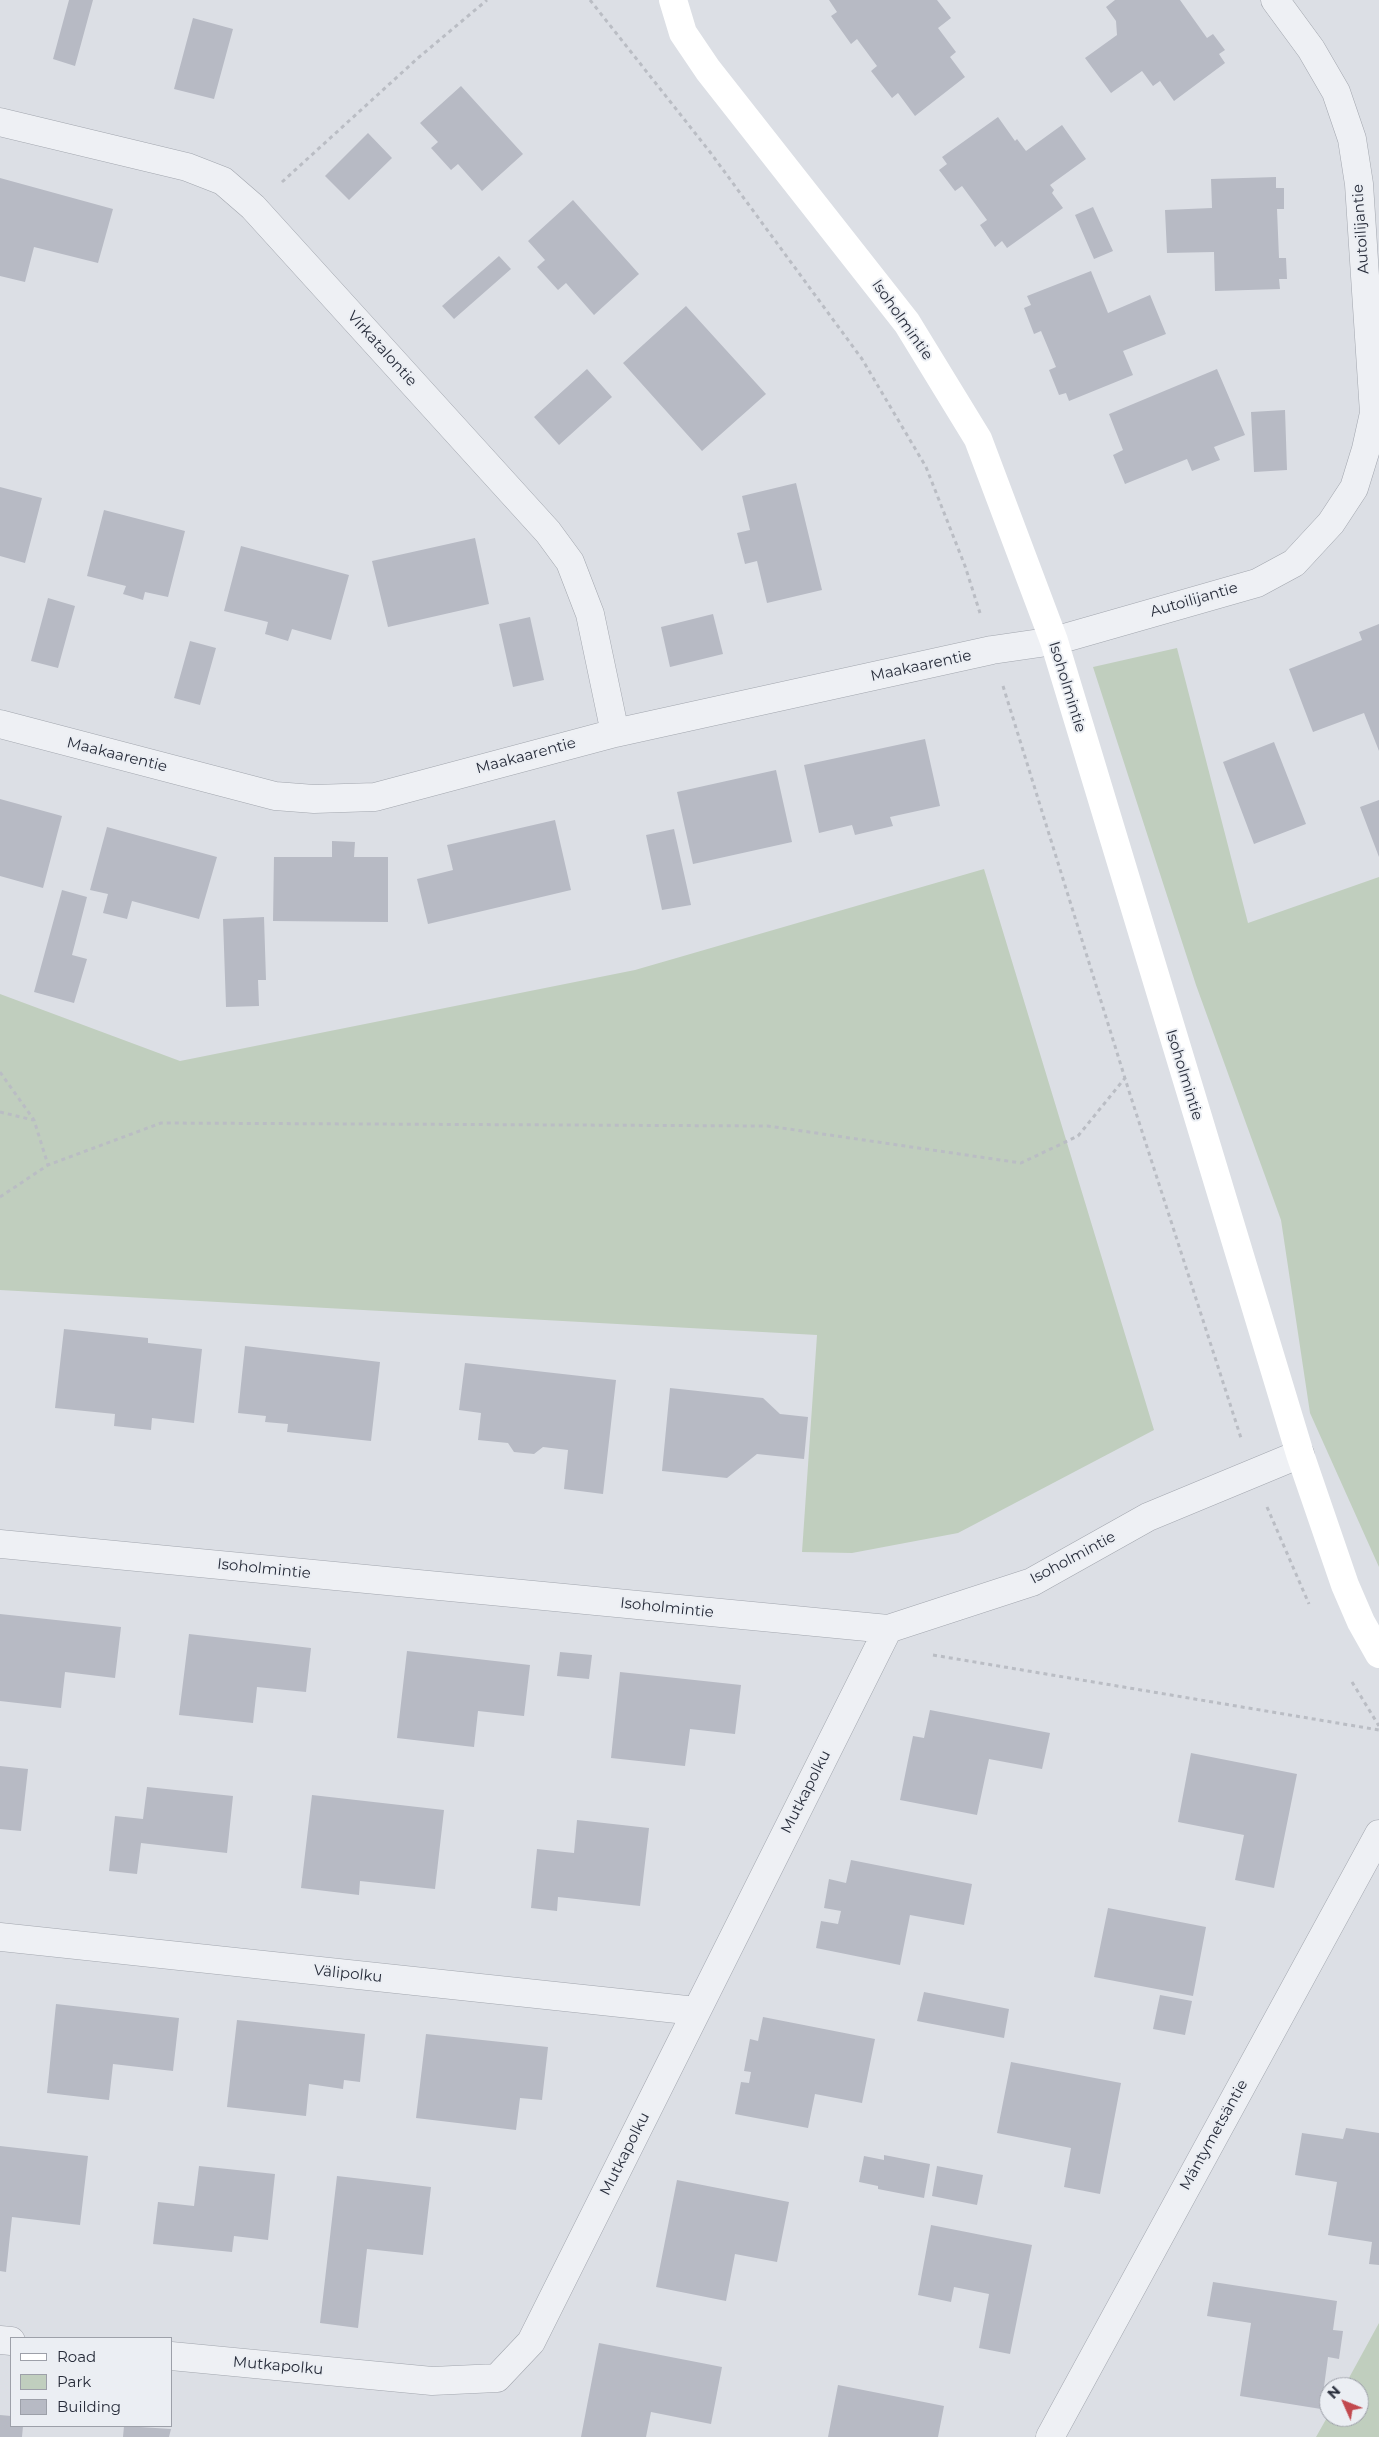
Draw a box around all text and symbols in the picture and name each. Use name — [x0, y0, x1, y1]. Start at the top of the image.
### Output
street label: Autoilijantie — [1349, 183, 1373, 275]
street label: Isoholmintie — [868, 276, 936, 364]
street label: Virkatalontie — [343, 308, 421, 390]
street label: Autoilijantie — [1148, 579, 1240, 621]
street label: Isoholmintie — [1045, 639, 1089, 735]
street label: Maakaarentie — [869, 647, 973, 685]
street label: Maakaarentie — [65, 734, 169, 776]
street label: Maakaarentie — [474, 734, 578, 778]
street label: Isoholmintie — [1162, 1027, 1206, 1123]
street label: Isoholmintie — [1027, 1528, 1119, 1588]
street label: Isoholmintie — [216, 1555, 312, 1583]
street label: Isoholmintie — [619, 1594, 715, 1622]
street label: Mutkapolku — [777, 1748, 835, 1836]
street label: Välipolku — [313, 1961, 383, 1987]
street label: Mäntymetsäntie — [1176, 2077, 1252, 2193]
street label: Mutkapolku — [596, 2110, 654, 2198]
legend — [10, 2337, 172, 2427]
text: Road — [57, 2347, 96, 2366]
street label: Mutkapolku — [232, 2353, 324, 2379]
text: Park — [57, 2372, 91, 2391]
north arrow — [1319, 2377, 1369, 2427]
text: N — [1324, 2382, 1344, 2403]
text: Building — [57, 2397, 121, 2416]

